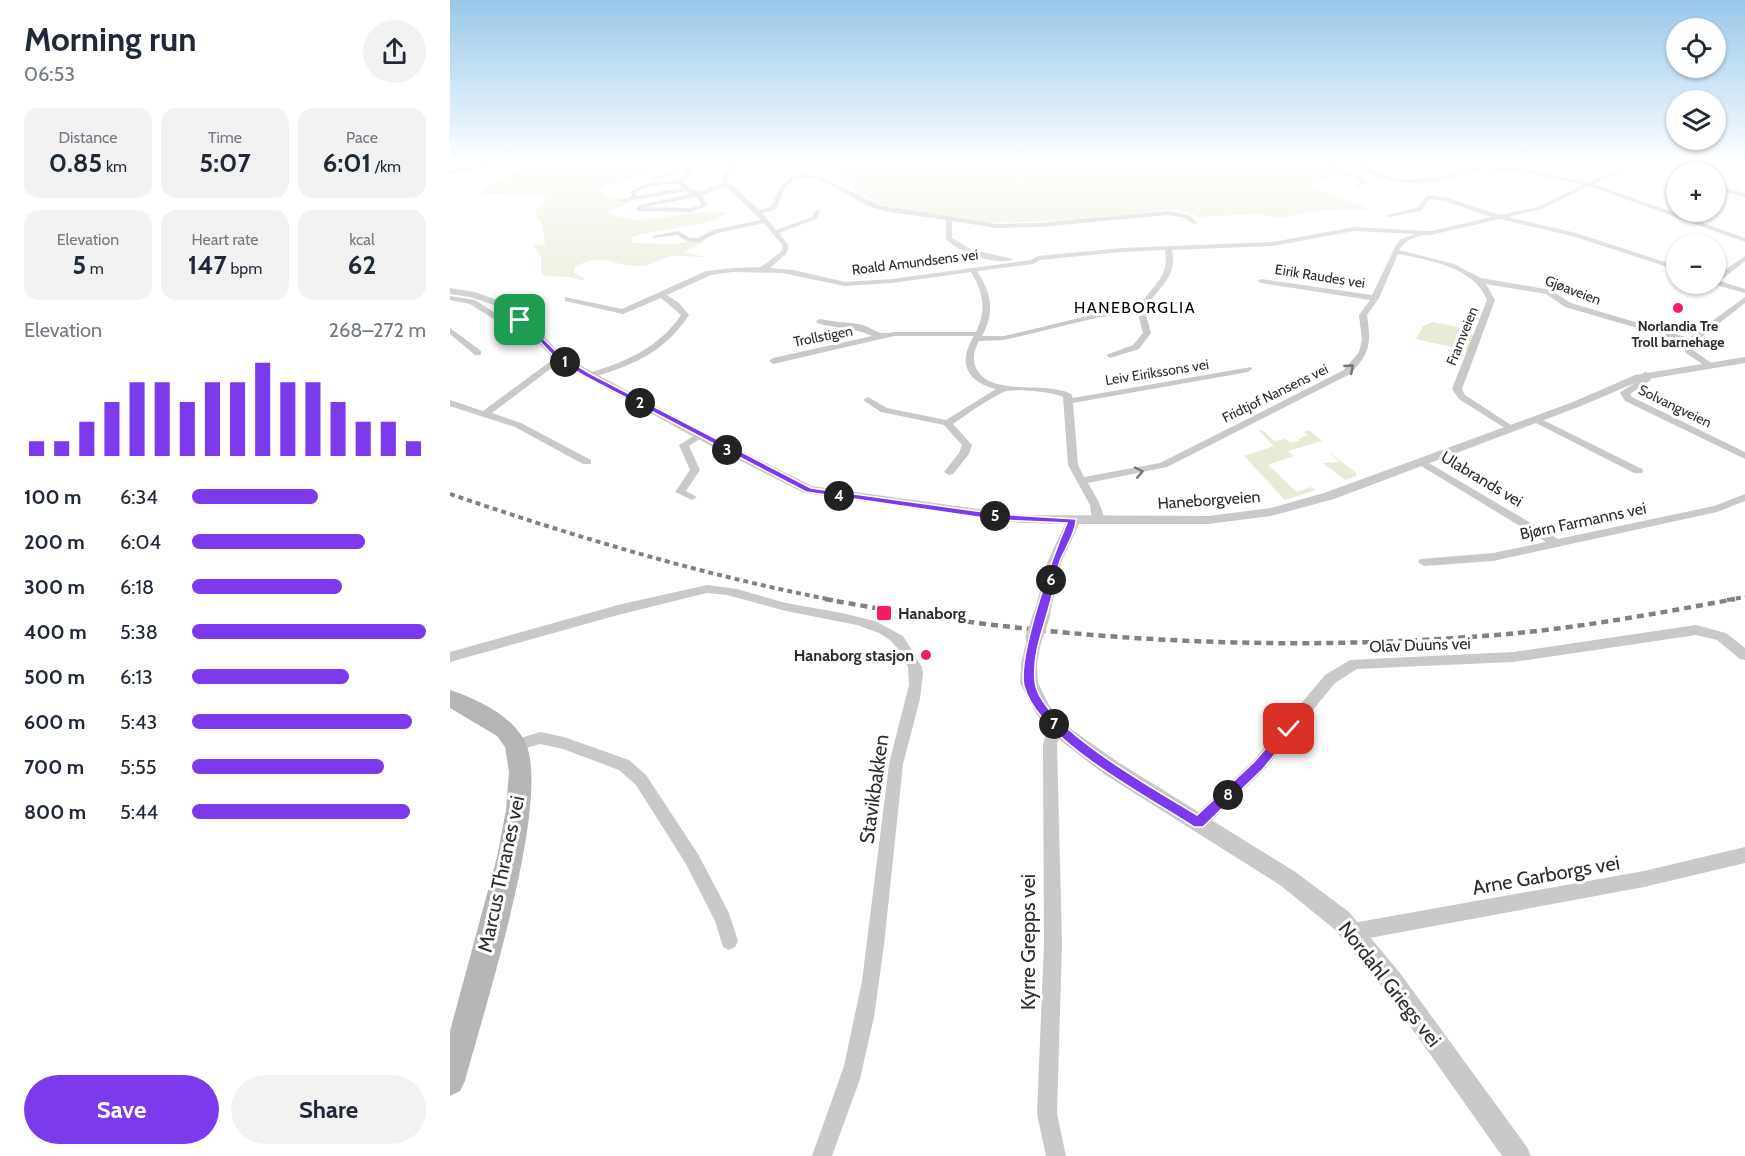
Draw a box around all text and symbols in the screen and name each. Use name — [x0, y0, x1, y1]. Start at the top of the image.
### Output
map controls — [1666, 18, 1726, 294]
button: locate — [1666, 18, 1726, 78]
text: Morning run — [24, 19, 196, 59]
button: share — [363, 20, 426, 83]
text: 06:53 — [24, 62, 75, 86]
button: layers — [1666, 90, 1726, 150]
text: Distance — [59, 128, 117, 147]
text: Time — [208, 128, 242, 147]
text: Pace — [346, 128, 378, 147]
text: 0.85 — [49, 147, 102, 179]
text: 5:07 — [199, 147, 251, 179]
text: 6:01 — [323, 147, 371, 179]
text: km — [102, 157, 127, 176]
text: /km — [371, 157, 401, 176]
button: + — [1666, 162, 1726, 222]
text: Elevation — [57, 230, 119, 249]
text: Heart rate — [192, 230, 258, 249]
text: kcal — [349, 230, 375, 249]
button: − — [1666, 234, 1726, 294]
street label: Roald Amundsens vei — [851, 245, 979, 279]
text: 5 — [72, 249, 86, 281]
text: 147 — [188, 249, 227, 281]
text: 62 — [348, 249, 376, 281]
text: m — [86, 259, 104, 278]
text: bpm — [227, 259, 262, 278]
street label: Eirik Raudes vei — [1274, 260, 1366, 292]
street label: Gjøaveien — [1543, 271, 1604, 309]
pin — [494, 294, 545, 345]
district label: HANEBORGLIA — [1074, 298, 1196, 317]
marker: Norlandia Tre Troll barnehage — [1671, 301, 1685, 315]
icon: arrive — [503, 303, 536, 336]
street label: Framveien — [1442, 304, 1482, 368]
place label: Norlandia Tre Troll barnehage — [1632, 317, 1724, 351]
text: Elevation — [24, 318, 102, 342]
text: 268–272 m — [328, 318, 426, 342]
street label: Trollstigen — [792, 321, 854, 351]
pin: 1 — [550, 347, 580, 377]
text: 1 — [562, 352, 568, 371]
street label: Leiv Eirikssons vei — [1104, 355, 1210, 389]
street label: Fridtjof Nansens vei — [1219, 360, 1331, 426]
one-way arrow — [1344, 364, 1354, 375]
street label: Solvangveien — [1635, 381, 1715, 432]
pin: 2 — [625, 388, 655, 418]
text: 2 — [636, 393, 644, 412]
pin: 3 — [712, 435, 742, 465]
text: 3 — [723, 440, 731, 459]
street label: Ulabrands vei — [1438, 447, 1526, 511]
one-way arrow — [1133, 466, 1143, 479]
pin: 4 — [824, 481, 854, 511]
text: 100 m — [24, 485, 82, 509]
text: 6:34 — [120, 485, 158, 509]
text: 4 — [834, 486, 844, 505]
street label: Haneborgveien — [1157, 487, 1261, 513]
street label: Bjørn Farmanns vei — [1518, 498, 1648, 544]
pin: 5 — [980, 501, 1010, 531]
text: 5 — [991, 506, 999, 525]
text: 200 m — [24, 530, 85, 554]
text: 6:04 — [120, 530, 161, 554]
pin: 6 — [1036, 565, 1066, 595]
text: 6 — [1047, 570, 1056, 589]
text: 300 m — [24, 575, 85, 599]
text: 6:18 — [120, 575, 154, 599]
marker: Hanaborg — [875, 604, 893, 622]
place label: Hanaborg — [898, 604, 966, 623]
text: 400 m — [24, 620, 87, 644]
text: 5:38 — [120, 620, 158, 644]
street label: Olav Duuns vei — [1369, 634, 1471, 656]
place label: Hanaborg stasjon — [794, 646, 914, 665]
marker: Hanaborg stasjon — [919, 648, 933, 662]
text: 500 m — [24, 665, 85, 689]
text: 6:13 — [120, 665, 153, 689]
pin — [1263, 703, 1314, 754]
pin: 7 — [1039, 709, 1069, 739]
text: 600 m — [24, 710, 85, 734]
text: 5:43 — [120, 710, 157, 734]
icon: check — [1272, 712, 1305, 745]
text: 7 — [1050, 714, 1058, 733]
street label: Stavikbakken — [854, 733, 894, 845]
text: 700 m — [24, 755, 84, 779]
text: 5:55 — [120, 755, 157, 779]
pin: 8 — [1213, 780, 1243, 810]
text: 8 — [1223, 785, 1233, 804]
street label: Marcus Thranes vei — [473, 793, 529, 955]
text: 800 m — [24, 800, 86, 824]
text: 5:44 — [120, 800, 158, 824]
street label: Arne Garborgs vei — [1470, 850, 1622, 900]
street label: Kyrre Grepps vei — [1016, 874, 1040, 1010]
street label: Nordahl Griegs vei — [1334, 916, 1446, 1052]
button: Save — [24, 1075, 219, 1144]
button: Share — [231, 1075, 426, 1144]

